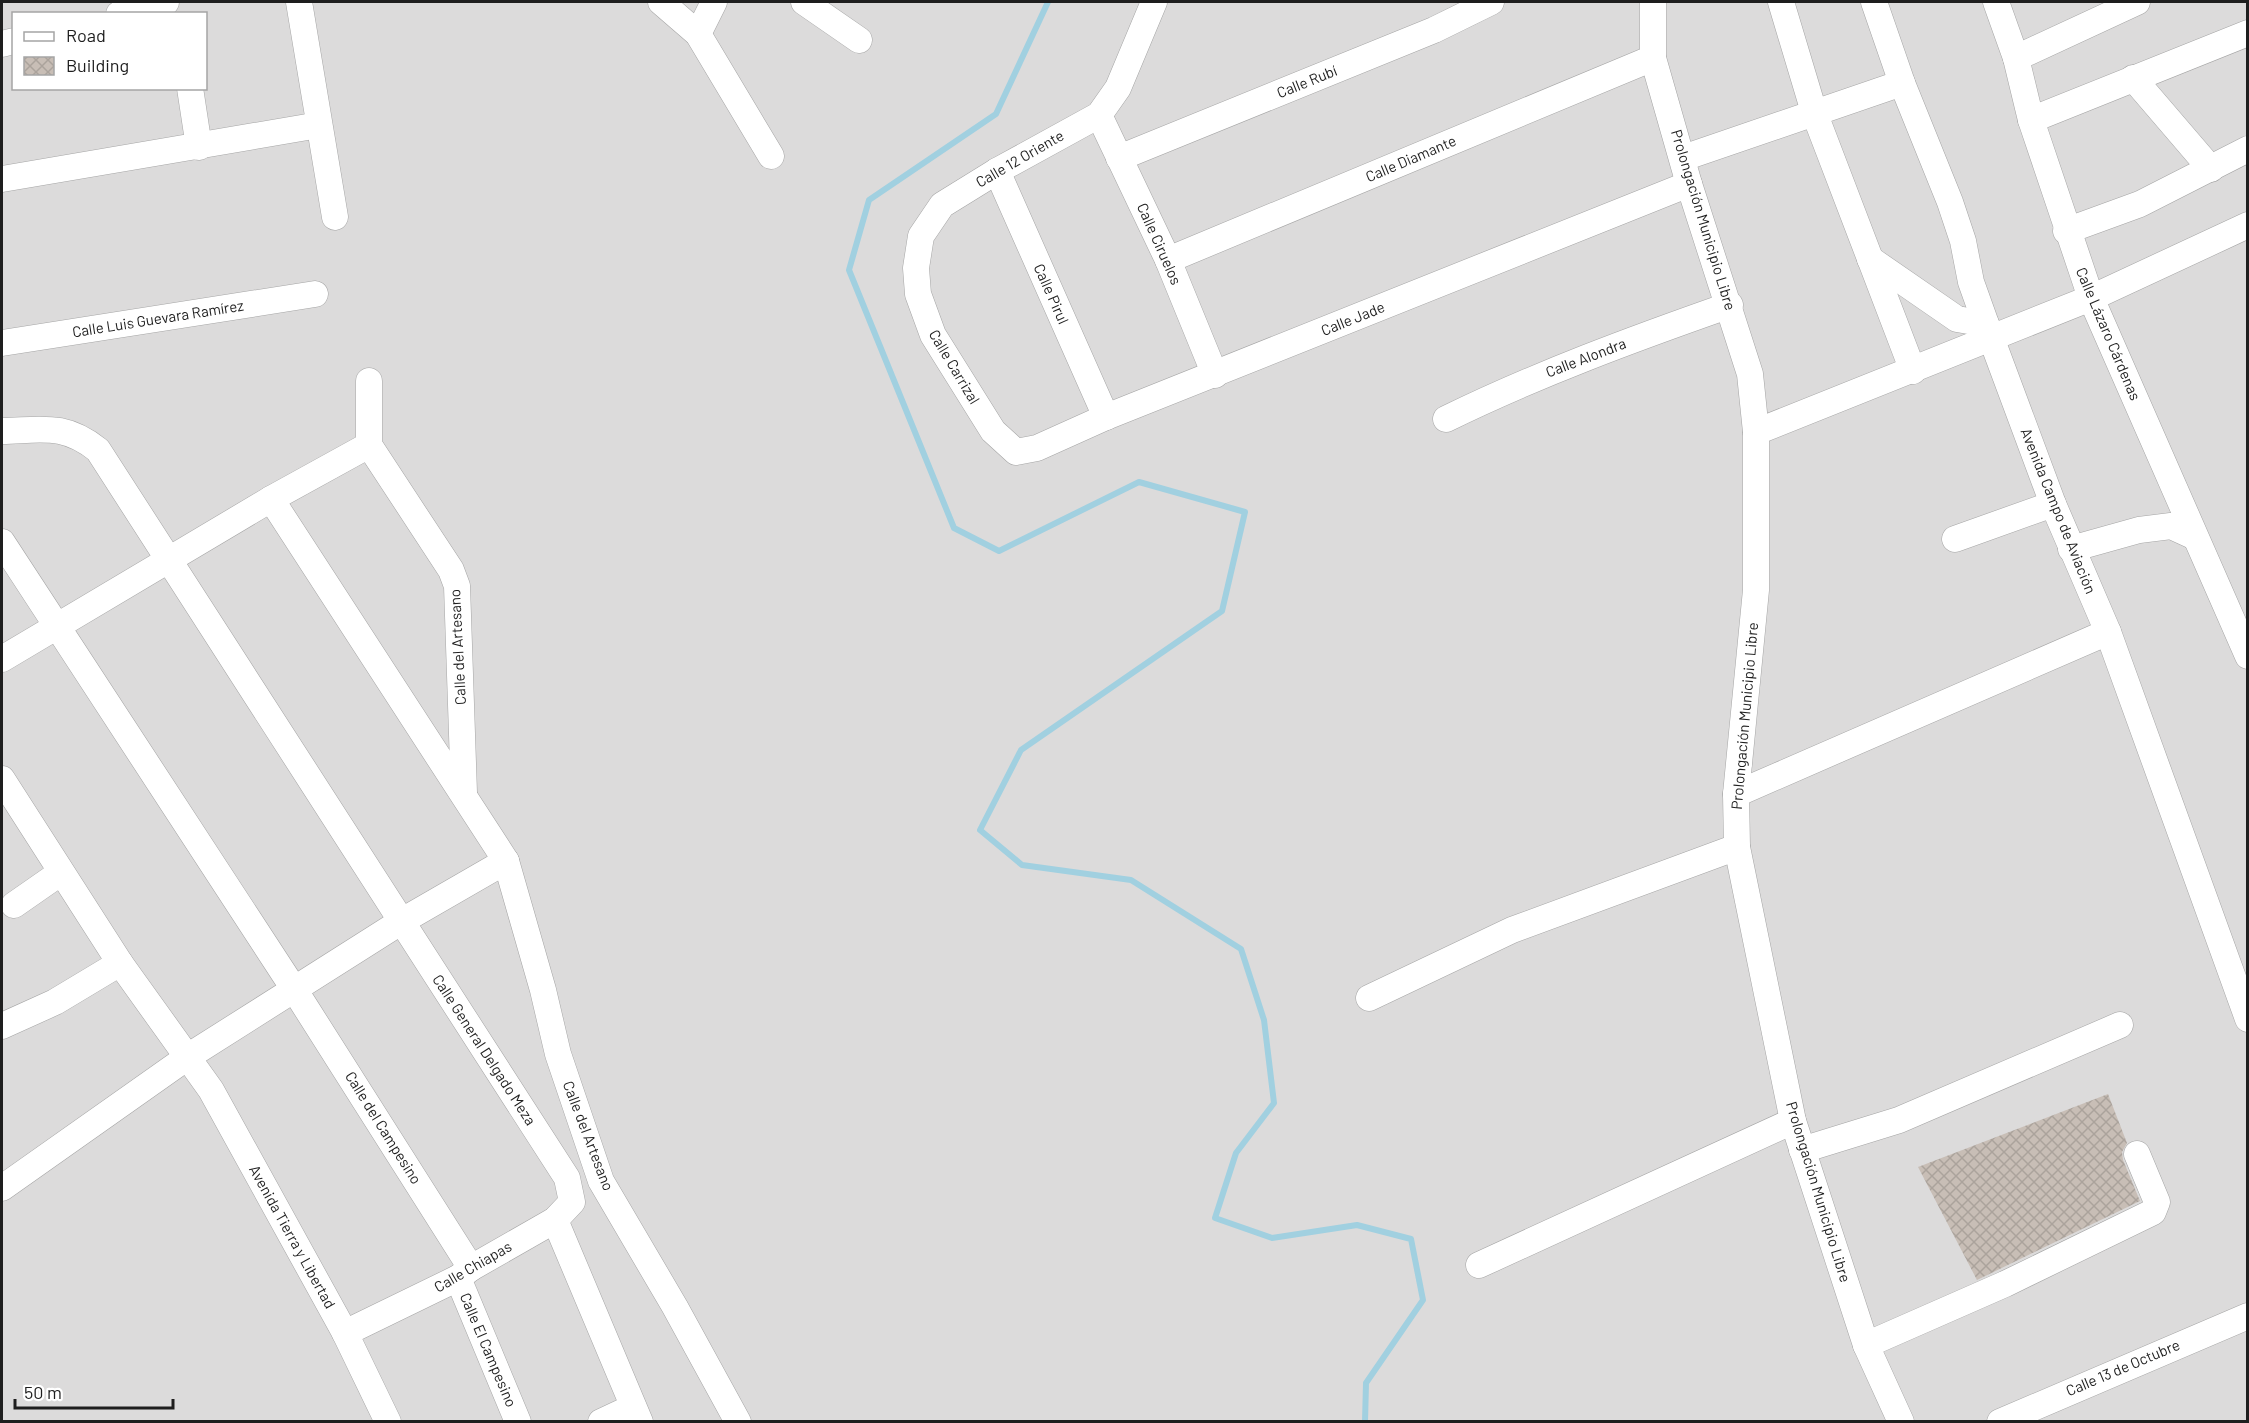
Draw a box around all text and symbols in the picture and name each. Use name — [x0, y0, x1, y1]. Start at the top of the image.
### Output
legend — [12, 12, 207, 90]
text: Road — [66, 24, 106, 46]
text: Building — [66, 54, 129, 76]
street label: Calle Rubí — [1274, 61, 1339, 101]
street label: Calle 12 Oriente — [972, 126, 1067, 191]
street label: Prolongación Municipio Libre — [1668, 127, 1740, 312]
street label: Calle Diamante — [1363, 131, 1459, 185]
street label: Calle Ciruelos — [1134, 200, 1186, 287]
street label: Calle Pirul — [1031, 261, 1073, 327]
street label: Calle Lázaro Cárdenas — [2073, 264, 2145, 403]
street label: Calle Luis Guevara Ramírez — [71, 296, 245, 340]
street label: Calle Jade — [1318, 297, 1387, 339]
street label: Calle Carrizal — [926, 326, 984, 407]
street label: Calle Alondra — [1543, 334, 1628, 381]
street label: Avenida Campo de Aviación — [2017, 425, 2100, 596]
street label: Calle del Artesano — [445, 589, 469, 705]
street label: Prolongación Municipio Libre — [1727, 621, 1761, 810]
street label: Calle General Delgado Meza — [429, 971, 540, 1128]
street label: Calle del Campesino — [342, 1068, 426, 1187]
street label: Calle del Artesano — [560, 1078, 618, 1193]
street label: Prolongación Municipio Libre — [1783, 1099, 1855, 1284]
street label: Avenida Tierra y Libertad — [246, 1162, 340, 1311]
street label: Calle Chiapas — [431, 1237, 514, 1296]
street label: Calle El Campesino — [457, 1290, 521, 1409]
street label: Calle 13 de Octubre — [2063, 1335, 2182, 1399]
scale bar — [15, 1372, 172, 1410]
text: 50 m — [24, 1381, 62, 1403]

